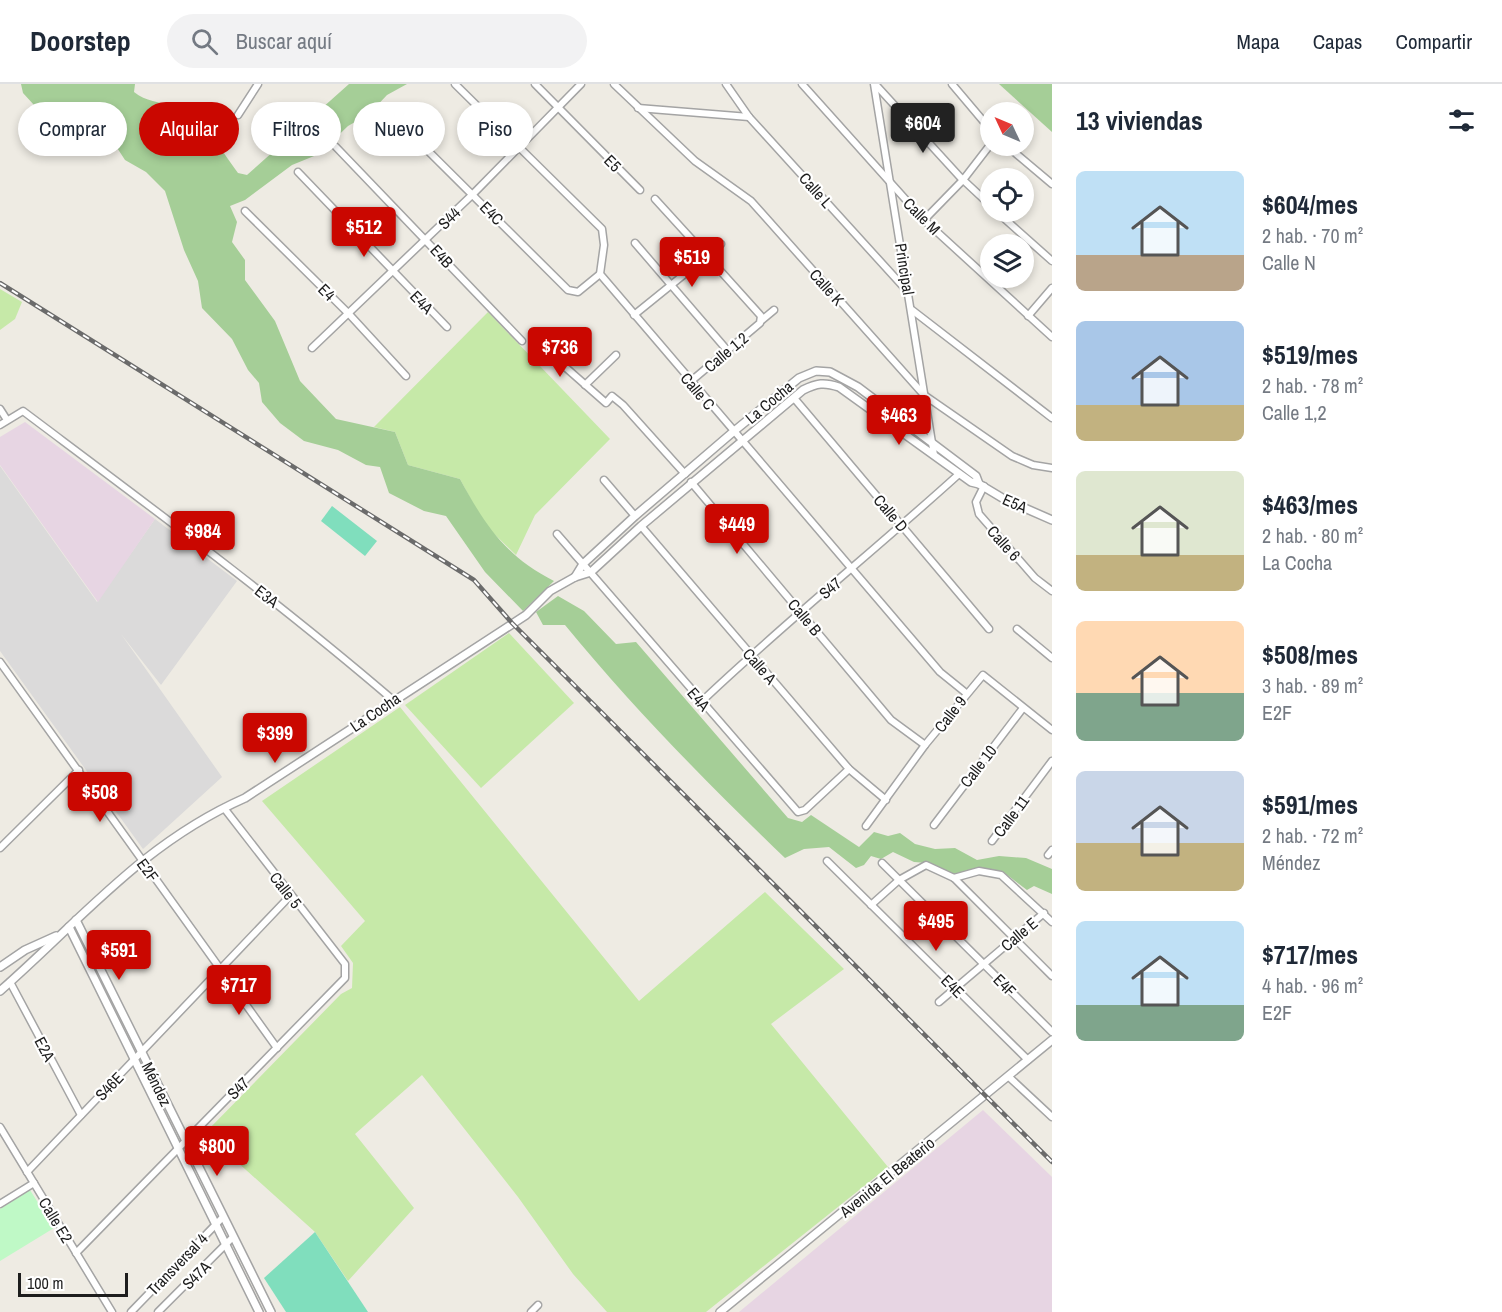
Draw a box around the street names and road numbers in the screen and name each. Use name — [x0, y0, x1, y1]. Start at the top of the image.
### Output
street label: E5 — [600, 150, 626, 176]
street label: Calle L — [794, 167, 838, 213]
street label: Calle M — [898, 192, 946, 240]
street label: E4C — [475, 196, 509, 230]
street label: S44 — [433, 202, 465, 234]
street label: E4B — [425, 239, 459, 273]
street label: Principal — [890, 242, 920, 296]
street label: Calle K — [805, 264, 849, 310]
street label: E4 — [314, 279, 340, 305]
street label: E4A — [405, 285, 439, 319]
street label: Calle 1,2 — [699, 327, 753, 377]
street label: Calle C — [676, 367, 720, 415]
street label: La Cocha — [740, 375, 798, 428]
street label: E5A — [999, 488, 1031, 518]
street label: Calle D — [869, 489, 913, 537]
street label: Calle 6 — [982, 520, 1026, 566]
street label: S47 — [814, 572, 846, 604]
street label: E3A — [250, 580, 284, 612]
street label: Calle B — [783, 594, 827, 640]
street label: Calle A — [738, 643, 782, 689]
street label: E4A — [683, 682, 716, 716]
street label: La Cocha — [346, 687, 405, 737]
street label: Calle 9 — [929, 691, 971, 737]
street label: Calle 10 — [955, 740, 1001, 792]
street label: Calle 11 — [988, 790, 1034, 841]
street label: E2F — [132, 854, 164, 886]
street label: Calle 5 — [265, 867, 307, 913]
street label: Calle E — [996, 912, 1042, 956]
street label: E4E — [936, 969, 970, 1003]
street label: E4F — [989, 969, 1021, 1001]
street label: E2A — [29, 1033, 61, 1065]
street label: Méndez — [137, 1058, 177, 1110]
street label: S46E — [90, 1067, 128, 1105]
street label: S47 — [222, 1072, 254, 1104]
street label: Avenida El Beaterio — [834, 1132, 939, 1223]
street label: Calle E2 — [34, 1193, 78, 1247]
street label: Transversal 4 — [142, 1228, 212, 1300]
street label: S47A — [177, 1256, 215, 1294]

